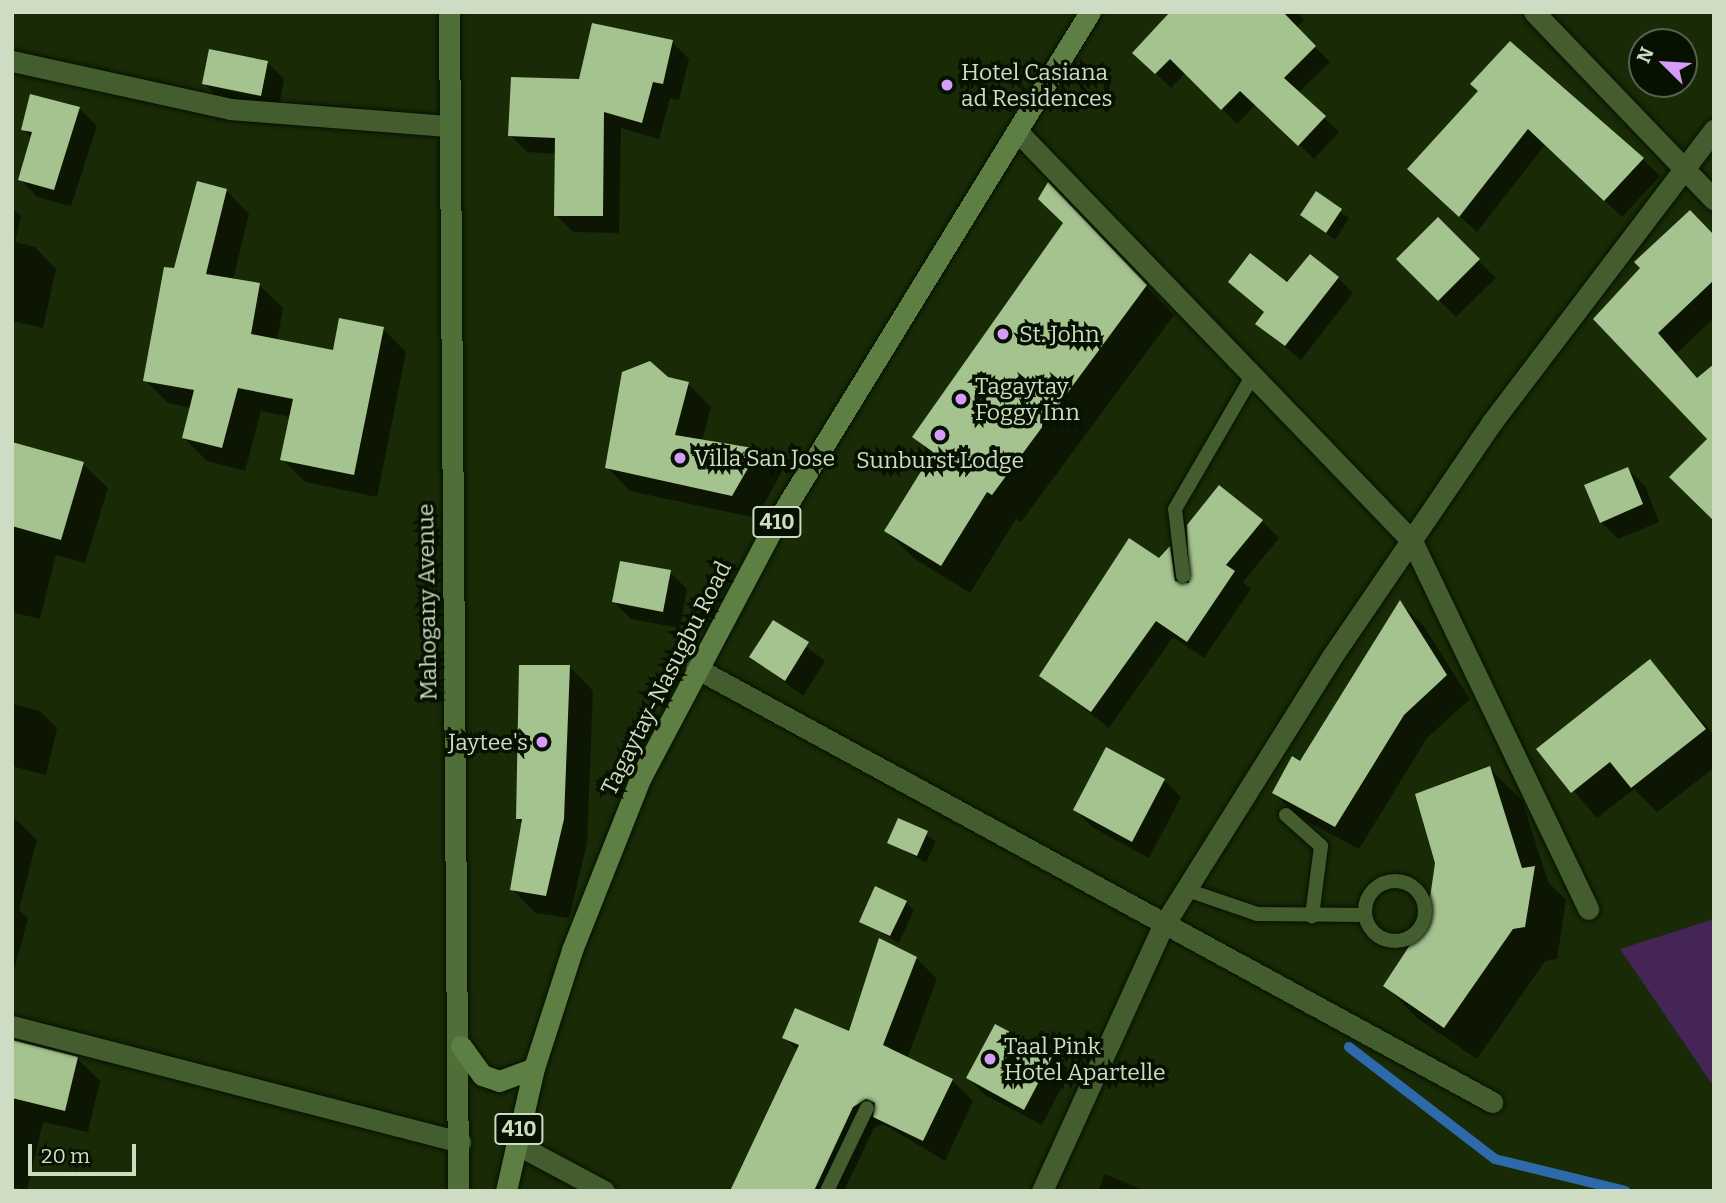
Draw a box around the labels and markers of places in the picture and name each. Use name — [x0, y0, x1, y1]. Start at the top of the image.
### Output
place label: Hotel Casiana ad Residences — [961, 58, 1113, 112]
marker: Hotel Casiana ad Residences — [939, 77, 955, 93]
place label: St. John — [1019, 320, 1100, 348]
marker: St. John — [993, 324, 1013, 344]
place label: Tagaytay Foggy Inn — [975, 372, 1080, 426]
marker: Tagaytay Foggy Inn — [953, 391, 969, 407]
marker: Sunburst Lodge — [932, 427, 948, 443]
place label: Villa San Jose — [694, 444, 835, 472]
place label: Sunburst Lodge — [856, 446, 1024, 474]
marker: Villa San Jose — [672, 450, 688, 466]
place label: Jaytee's — [448, 728, 528, 756]
marker: Jaytee's — [534, 734, 550, 750]
place label: Taal Pink Hotel Apartelle — [1004, 1032, 1166, 1086]
marker: Taal Pink Hotel Apartelle — [982, 1051, 998, 1067]

